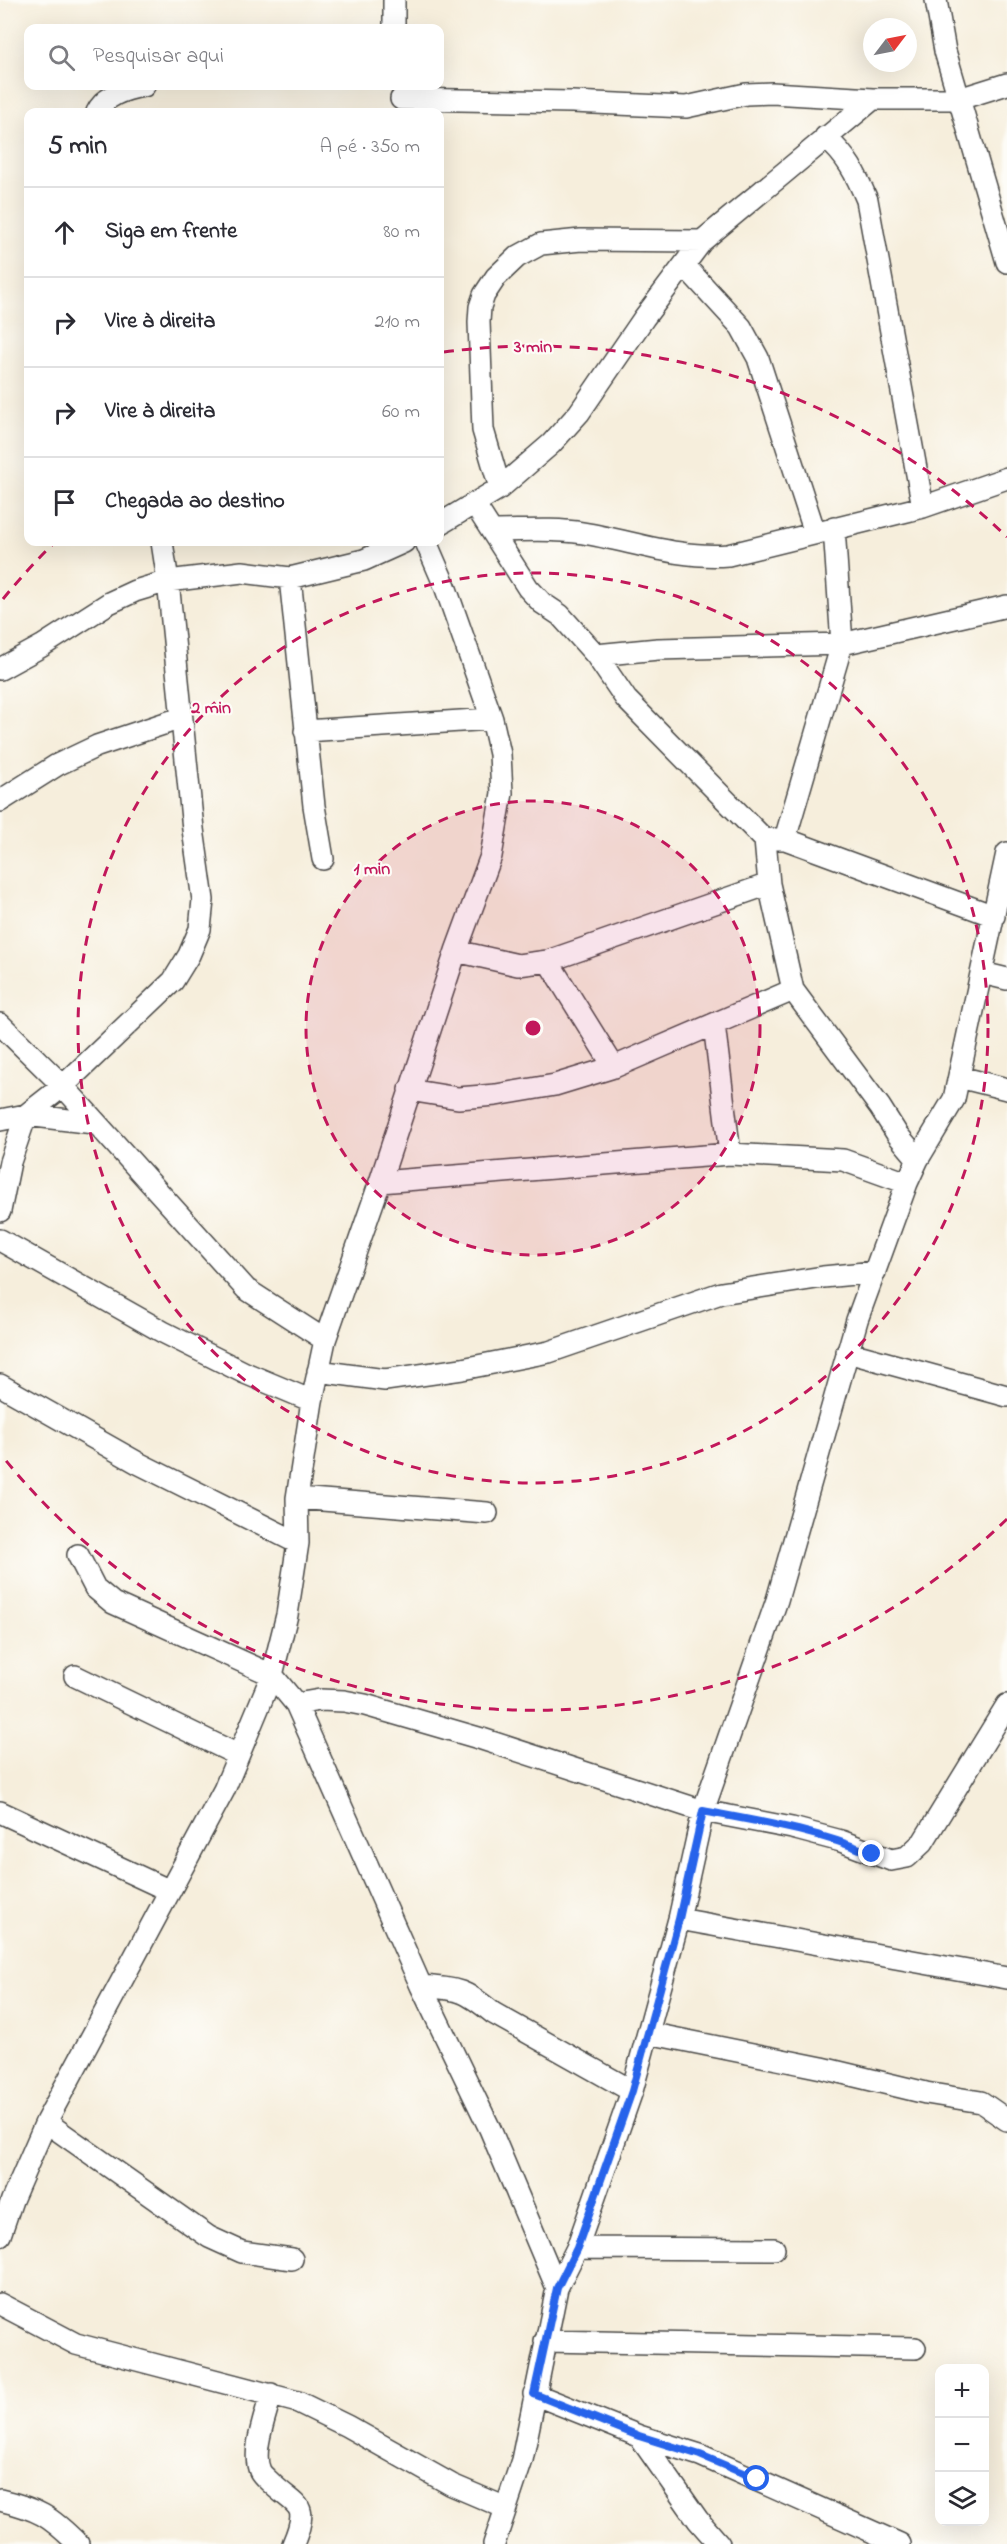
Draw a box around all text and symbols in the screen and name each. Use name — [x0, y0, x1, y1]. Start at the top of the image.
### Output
north arrow — [863, 18, 917, 72]
search box — [24, 24, 444, 90]
icon: search — [45, 41, 78, 74]
text: Pesquisar aqui — [93, 41, 224, 73]
text: 5 min — [48, 128, 107, 166]
text: A pé · 350 m — [320, 133, 420, 162]
icon: ahead — [48, 216, 81, 249]
text: Siga em frente — [105, 216, 237, 248]
text: 80 m — [383, 218, 420, 247]
icon: right — [48, 306, 81, 339]
text: Vire à direita — [105, 306, 215, 338]
text: 210 m — [375, 308, 420, 337]
text: 3 min — [513, 335, 552, 361]
icon: right — [48, 396, 81, 429]
text: Vire à direita — [105, 396, 215, 428]
text: 60 m — [382, 398, 420, 427]
icon: arrive — [48, 486, 81, 519]
text: Chegada ao destino — [105, 486, 285, 518]
text: 2 min — [190, 696, 231, 722]
text: 1 min — [354, 857, 390, 883]
centre of rings — [523, 1018, 543, 1038]
route end — [858, 1840, 884, 1866]
map controls — [935, 2364, 989, 2526]
button: + — [935, 2364, 989, 2418]
button: − — [935, 2418, 989, 2472]
route start — [743, 2465, 769, 2491]
button: layers — [935, 2472, 989, 2526]

